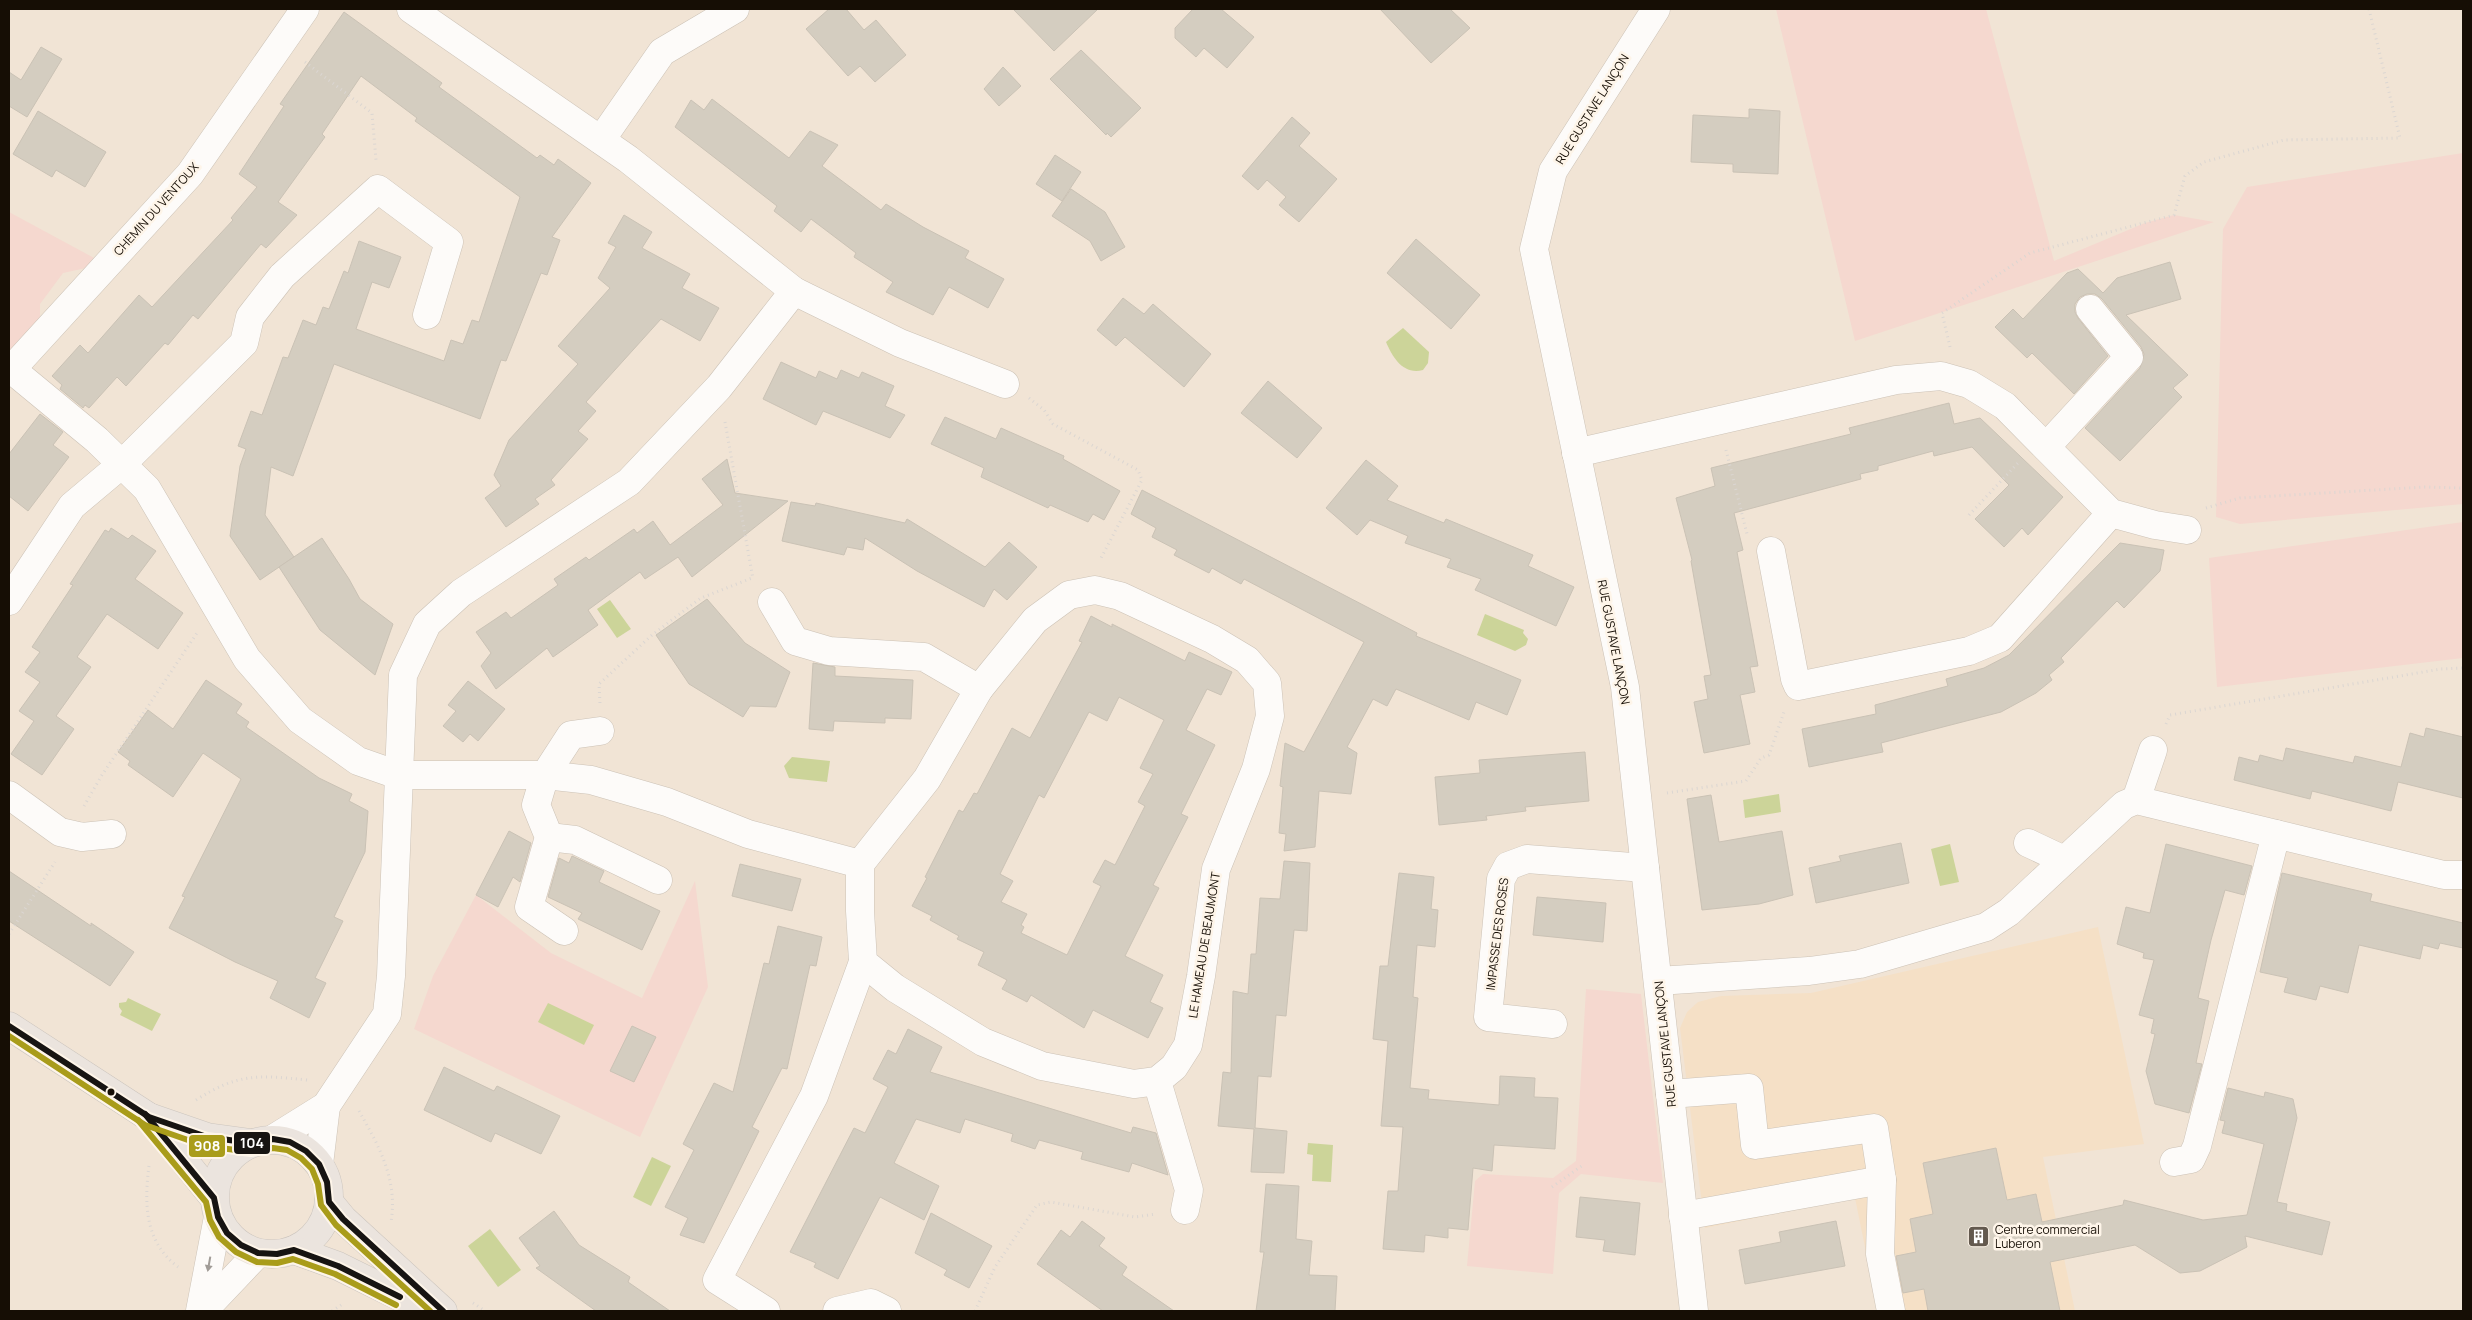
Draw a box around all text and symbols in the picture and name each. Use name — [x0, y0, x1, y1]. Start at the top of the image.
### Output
street label: RUE GUSTAVE LANÇON — [1551, 51, 1633, 167]
street label: CHEMIN DU VENTOUX — [110, 158, 203, 259]
street label: RUE GUSTAVE LANÇON — [1594, 578, 1634, 706]
street label: LE HAMEAU DE BEAUMONT — [1184, 870, 1224, 1019]
street label: IMPASSE DES ROSES — [1482, 877, 1512, 991]
street label: RUE GUSTAVE LANÇON — [1650, 980, 1680, 1108]
unlabelled marker — [106, 1087, 116, 1097]
line badge: 104 — [233, 1131, 271, 1155]
text: 104 — [240, 1133, 264, 1152]
line badge: 908 — [188, 1134, 226, 1158]
text: 908 — [194, 1136, 220, 1155]
place label: Centre commercial Luberon — [1995, 1221, 2100, 1252]
building icon: Centre commercial Luberon — [1967, 1224, 1991, 1248]
one-way arrow — [205, 1256, 213, 1272]

